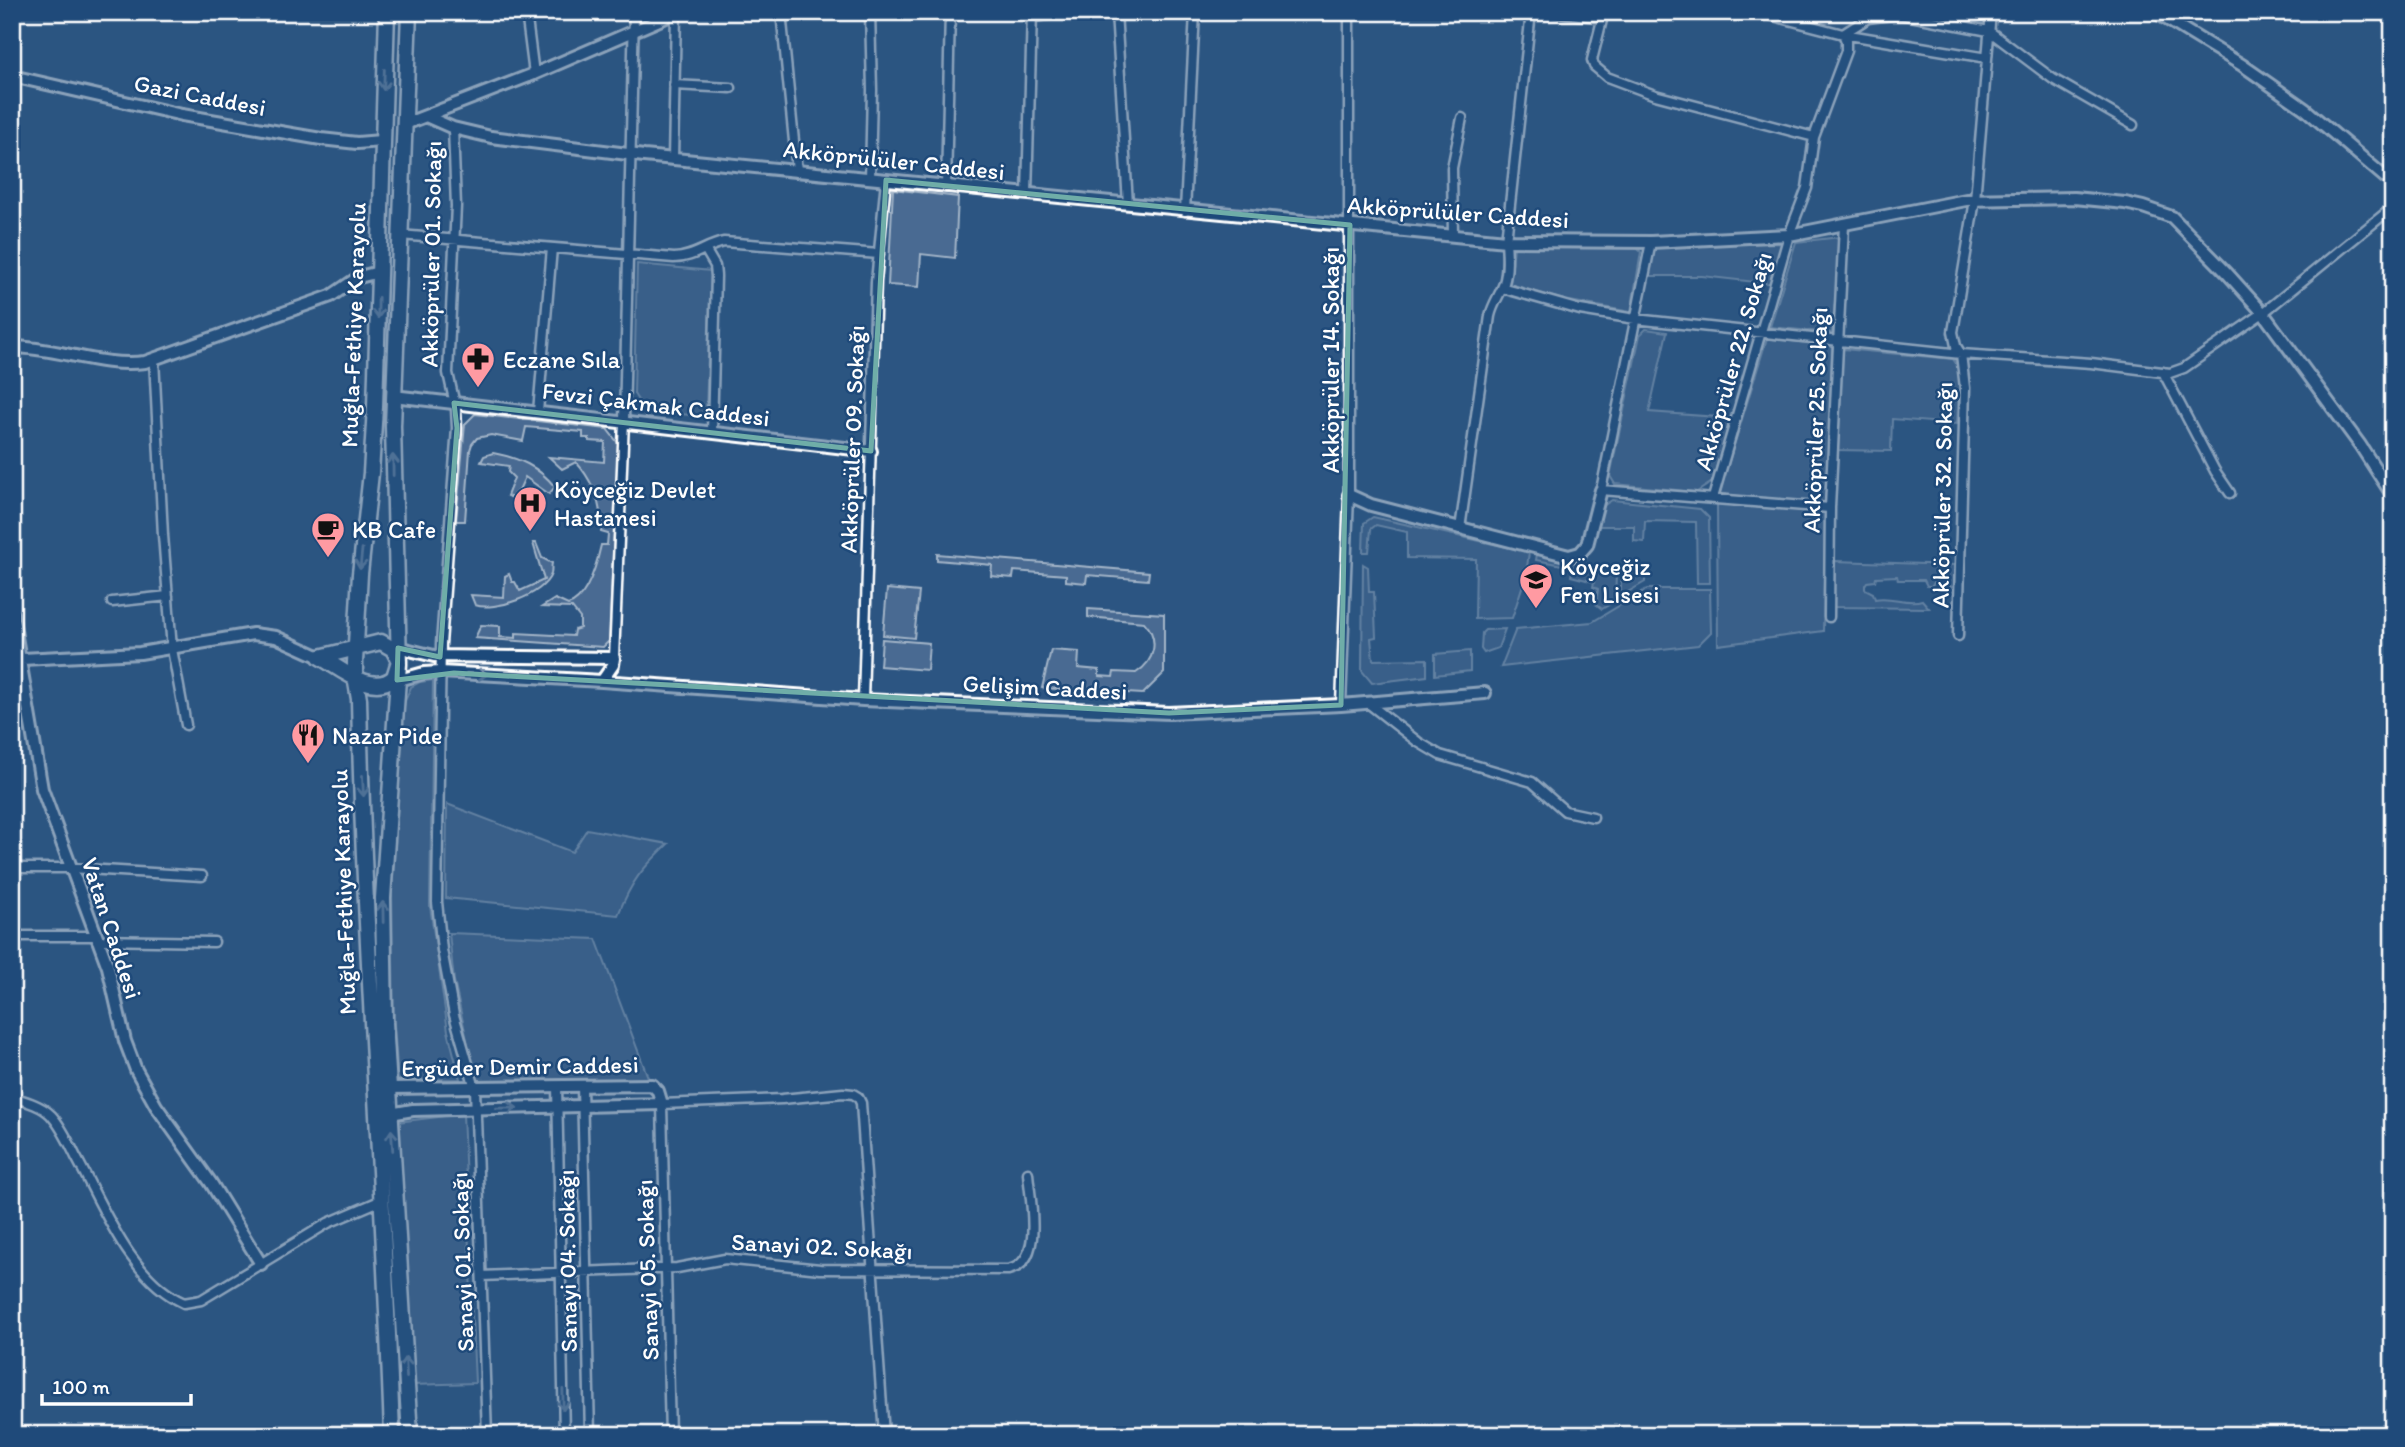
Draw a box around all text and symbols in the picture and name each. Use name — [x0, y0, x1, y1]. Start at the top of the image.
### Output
street label: Gazi Caddesi — [132, 68, 268, 122]
one-way arrow — [377, 69, 390, 92]
street label: Akköprülüler Caddesi — [782, 134, 1006, 186]
street label: Akköprüler 01. Sokağı — [415, 140, 447, 368]
street label: Akköprülüler Caddesi — [1346, 190, 1570, 234]
street label: Muğla-Fethiye Karayolu — [334, 202, 372, 448]
street label: Akköprüler 14. Sokağı — [1316, 247, 1345, 473]
street label: Akköprüler 22. Sokağı — [1688, 248, 1778, 474]
one-way arrow — [371, 296, 385, 319]
street label: Akköprüler 25. Sokağı — [1797, 307, 1833, 533]
street label: Akköprüler 09. Sokağı — [834, 325, 870, 553]
pharmacy icon: Eczane Sıla — [459, 340, 497, 389]
place label: Eczane Sıla — [503, 345, 621, 374]
street label: Fevzi Çakmak Caddesi — [541, 376, 771, 432]
street label: Akköprüler 32. Sokağı — [1926, 382, 1958, 608]
one-way arrow — [386, 454, 400, 477]
place label: Köyceğiz Devlet Hastanesi — [554, 475, 716, 532]
hospital icon: Köyceğiz Devlet Hastanesi — [511, 484, 549, 533]
cafe icon: KB Cafe — [309, 510, 347, 559]
place label: KB Cafe — [352, 515, 436, 544]
one-way arrow — [355, 547, 368, 570]
place label: Köyceğiz Fen Lisesi — [1560, 552, 1659, 609]
school or university icon: Köyceğiz Fen Lisesi — [1517, 561, 1555, 610]
one-way arrow — [465, 667, 488, 680]
street label: Gelişim Caddesi — [962, 668, 1128, 706]
restaurant icon: Nazar Pide — [289, 716, 327, 765]
place label: Nazar Pide — [332, 721, 442, 750]
street label: Muğla-Fethiye Karayolu — [324, 769, 362, 1015]
one-way arrow — [356, 774, 369, 797]
street label: Vatan Caddesi — [76, 854, 148, 1002]
one-way arrow — [377, 901, 390, 924]
street label: Ergüder Demir Caddesi — [401, 1049, 639, 1083]
one-way arrow — [496, 1101, 519, 1115]
one-way arrow — [385, 1129, 398, 1151]
street label: Sanayi 04. Sokağı — [551, 1169, 583, 1353]
street label: Sanayi 01. Sokağı — [444, 1172, 480, 1352]
street label: Sanayi 05. Sokağı — [629, 1179, 665, 1361]
street label: Sanayi 02. Sokağı — [731, 1227, 913, 1265]
one-way arrow — [399, 1356, 412, 1378]
scale bar — [42, 1363, 191, 1407]
text: 100 m — [52, 1374, 110, 1399]
one-way arrow — [556, 1388, 570, 1411]

